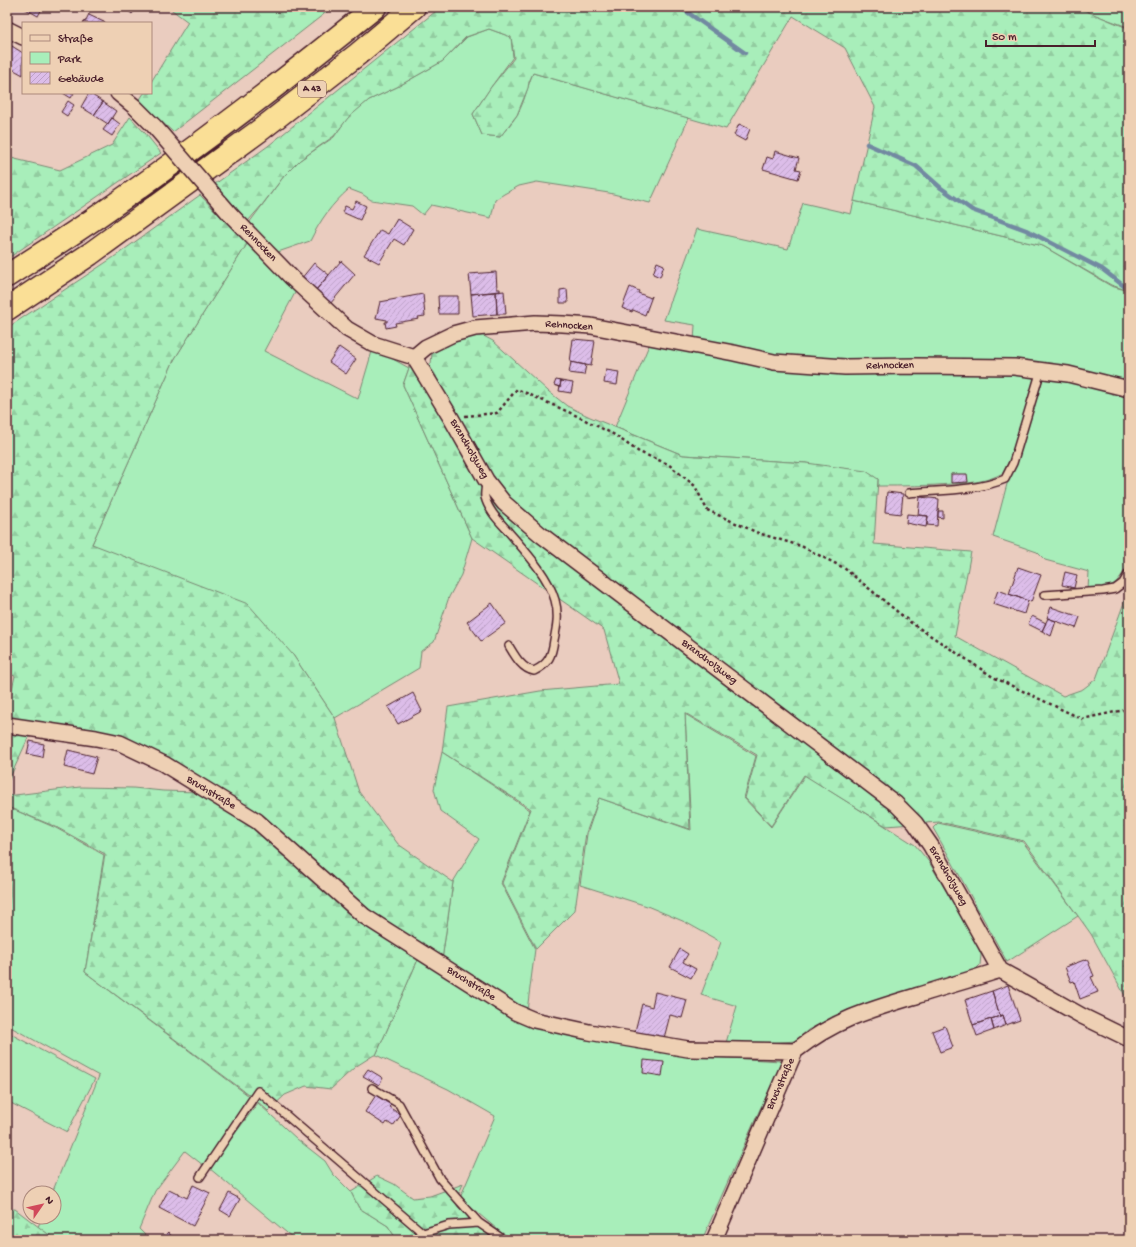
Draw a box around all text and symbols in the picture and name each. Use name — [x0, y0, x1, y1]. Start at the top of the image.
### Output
legend — [22, 22, 152, 94]
scale bar — [986, 22, 1095, 48]
text: 50 m — [992, 31, 1017, 45]
text: Straße — [58, 33, 94, 47]
text: Park — [57, 53, 83, 67]
text: Gebäude — [58, 73, 104, 87]
road number: A 43 — [298, 81, 326, 97]
street label: Rehnocken — [237, 222, 279, 265]
street label: Rehnocken — [545, 318, 594, 334]
street label: Rehnocken — [866, 360, 915, 372]
street label: Brandholzweg — [447, 416, 491, 481]
street label: Brandholzweg — [678, 637, 739, 687]
street label: Bruchstraße — [183, 773, 238, 813]
street label: Brandholzweg — [926, 843, 970, 908]
street label: Bruchstraße — [444, 964, 498, 1004]
street label: Bruchstraße — [764, 1056, 798, 1113]
north arrow — [22, 1185, 62, 1225]
text: N — [42, 1194, 56, 1207]

